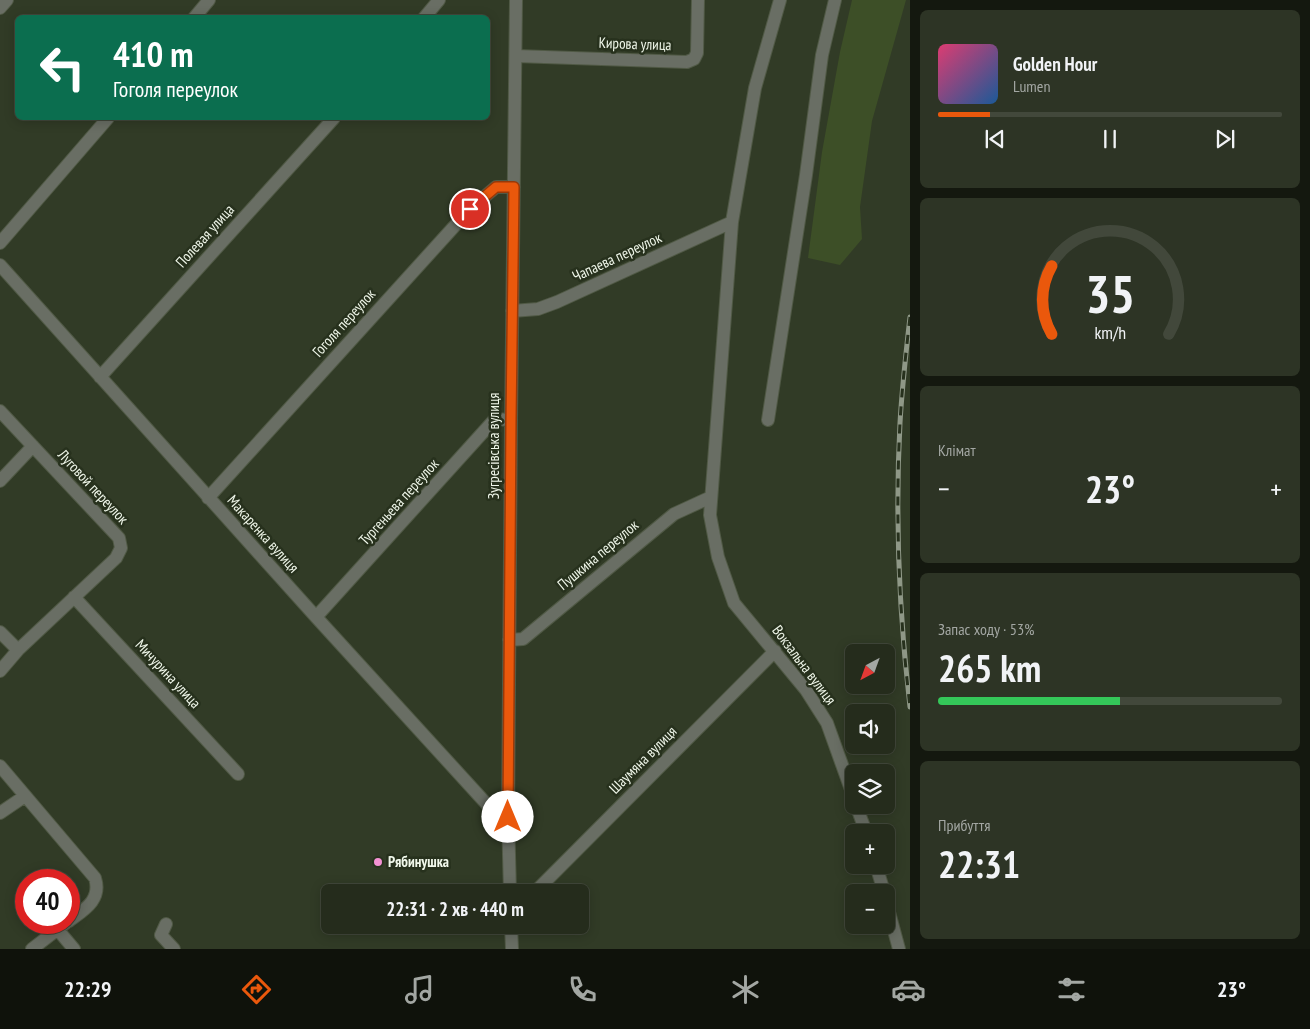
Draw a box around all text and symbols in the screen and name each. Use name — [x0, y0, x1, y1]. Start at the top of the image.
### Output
text: 410 m — [113, 31, 194, 77]
street label: Кирова улица — [598, 33, 672, 54]
icon: left — [30, 35, 95, 100]
text: Golden Hour — [1013, 52, 1097, 76]
text: Гоголя переулок — [113, 75, 238, 103]
text: Lumen — [1013, 76, 1050, 96]
icon: previous — [981, 125, 1009, 153]
icon: pause — [1096, 125, 1124, 153]
icon: next — [1211, 125, 1239, 153]
pin — [449, 188, 491, 230]
icon: arrive — [456, 195, 484, 223]
street label: Полевая улица — [171, 200, 238, 271]
street label: Чапаева переулок — [569, 228, 665, 285]
text: 35 — [1085, 260, 1135, 327]
street label: Гоголя переулок — [308, 284, 379, 361]
text: km/h — [1094, 321, 1126, 344]
street label: Зугресівська вулиця — [484, 393, 503, 499]
text: Клімат — [938, 440, 976, 460]
street label: Луговой переулок — [53, 445, 133, 528]
street label: Тургеньева переулок — [355, 454, 443, 549]
text: 23° — [1085, 464, 1135, 513]
text: − — [938, 470, 950, 507]
text: + — [1270, 470, 1282, 507]
street label: Макаренка вулиця — [223, 491, 303, 577]
street label: Пушкина переулок — [553, 515, 642, 594]
text: Запас ходу · 53% — [938, 619, 1034, 639]
street label: Вокзальна вулиця — [768, 621, 841, 708]
street label: Мичурина улица — [132, 635, 205, 712]
text: 265 km — [938, 643, 1041, 692]
north arrow — [845, 644, 895, 694]
map controls — [845, 644, 895, 934]
button: sound — [845, 704, 895, 754]
street label: Шаумяна вулиця — [605, 722, 681, 798]
button: layers — [845, 764, 895, 814]
position arrow — [481, 790, 533, 842]
text: Прибуття — [938, 815, 990, 835]
button: + — [845, 824, 895, 874]
text: 22:31 — [938, 839, 1020, 888]
place label: Рябинушка — [388, 852, 449, 871]
marker: Рябинушка — [372, 856, 384, 868]
speed limit sign: 40 — [15, 869, 80, 934]
button: − — [845, 884, 895, 934]
text: 22:31 · 2 хв · 440 m — [386, 897, 524, 921]
icon: directions — [239, 972, 274, 1007]
icon: music — [402, 972, 437, 1007]
icon: phone — [565, 972, 600, 1007]
icon: climate — [728, 972, 763, 1007]
icon: car — [891, 972, 926, 1007]
icon: filters — [1054, 972, 1089, 1007]
text: 22:29 — [64, 975, 112, 1003]
text: 23° — [1217, 975, 1246, 1003]

